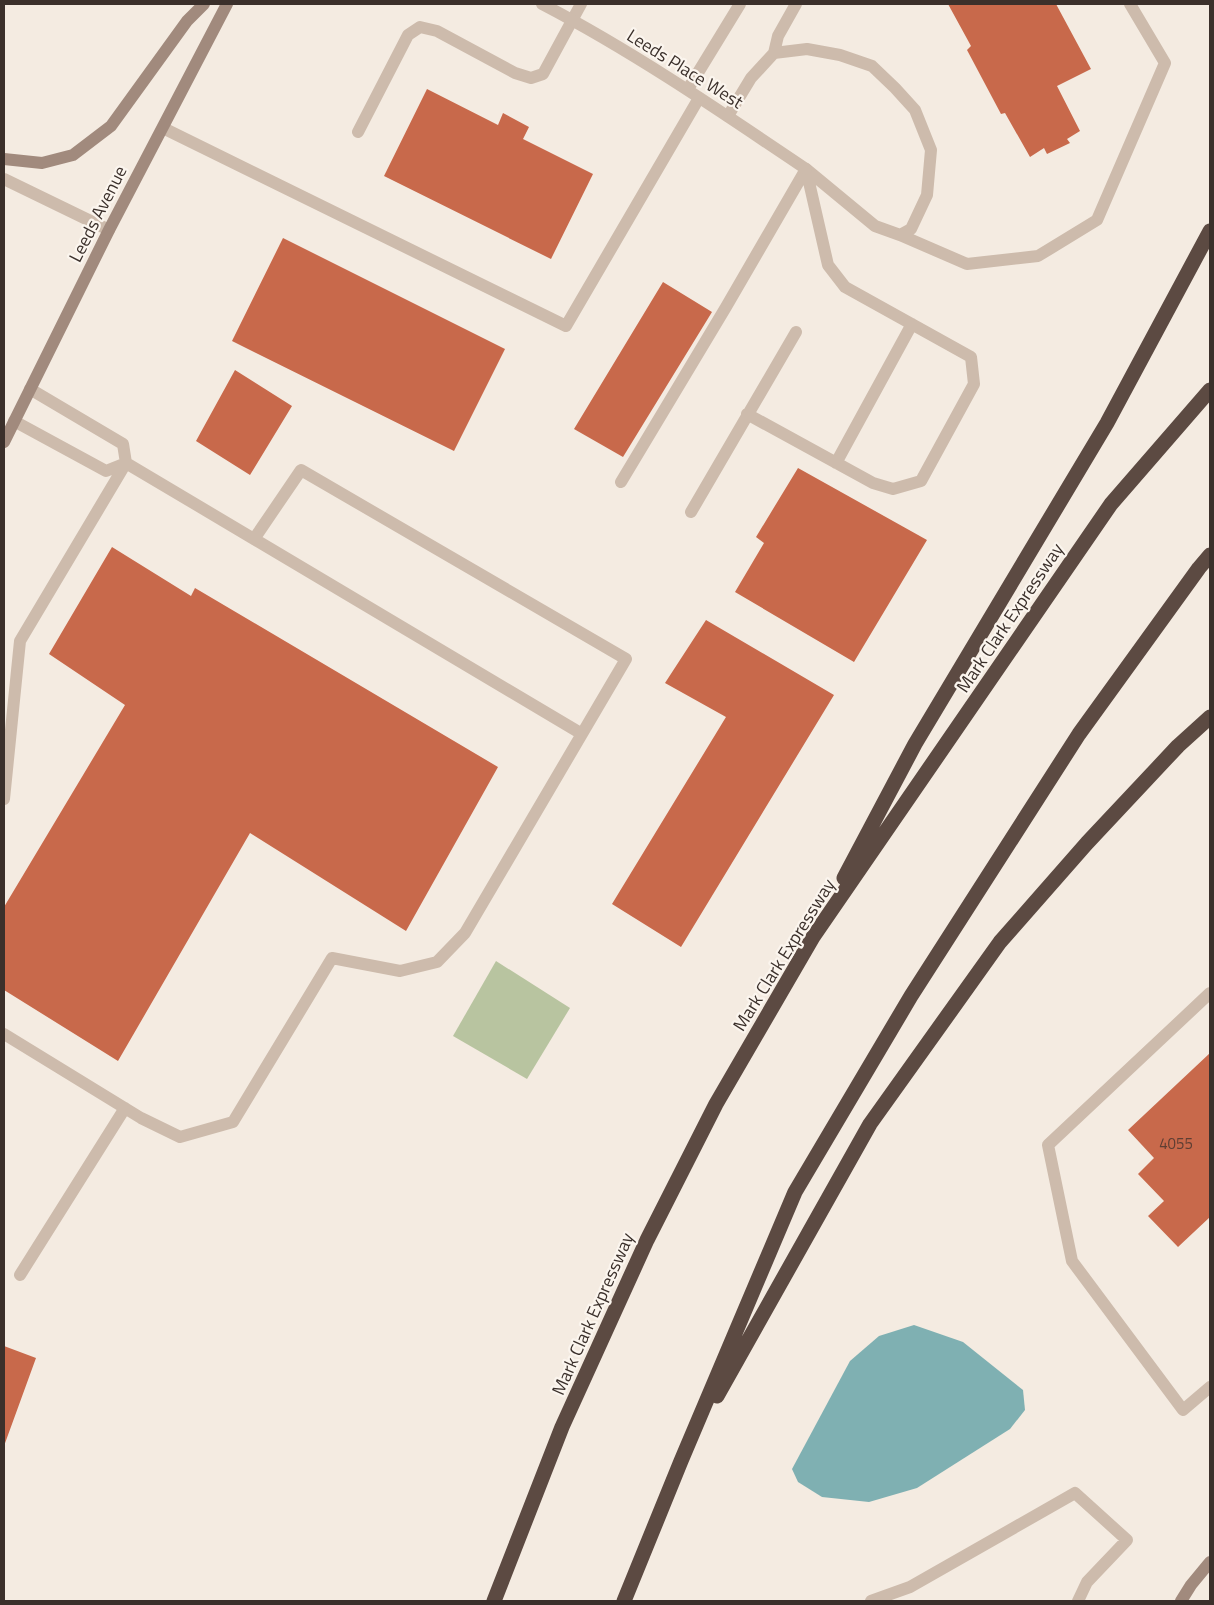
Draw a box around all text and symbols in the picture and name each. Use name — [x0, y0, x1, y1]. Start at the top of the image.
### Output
street label: Leeds Place West — [622, 22, 749, 116]
street label: Leeds Avenue — [62, 161, 133, 267]
street label: Mark Clark Expressway — [949, 537, 1070, 698]
street label: Mark Clark Expressway — [726, 873, 842, 1036]
house number: 4055 — [1159, 1132, 1193, 1155]
street label: Mark Clark Expressway — [545, 1228, 641, 1399]

